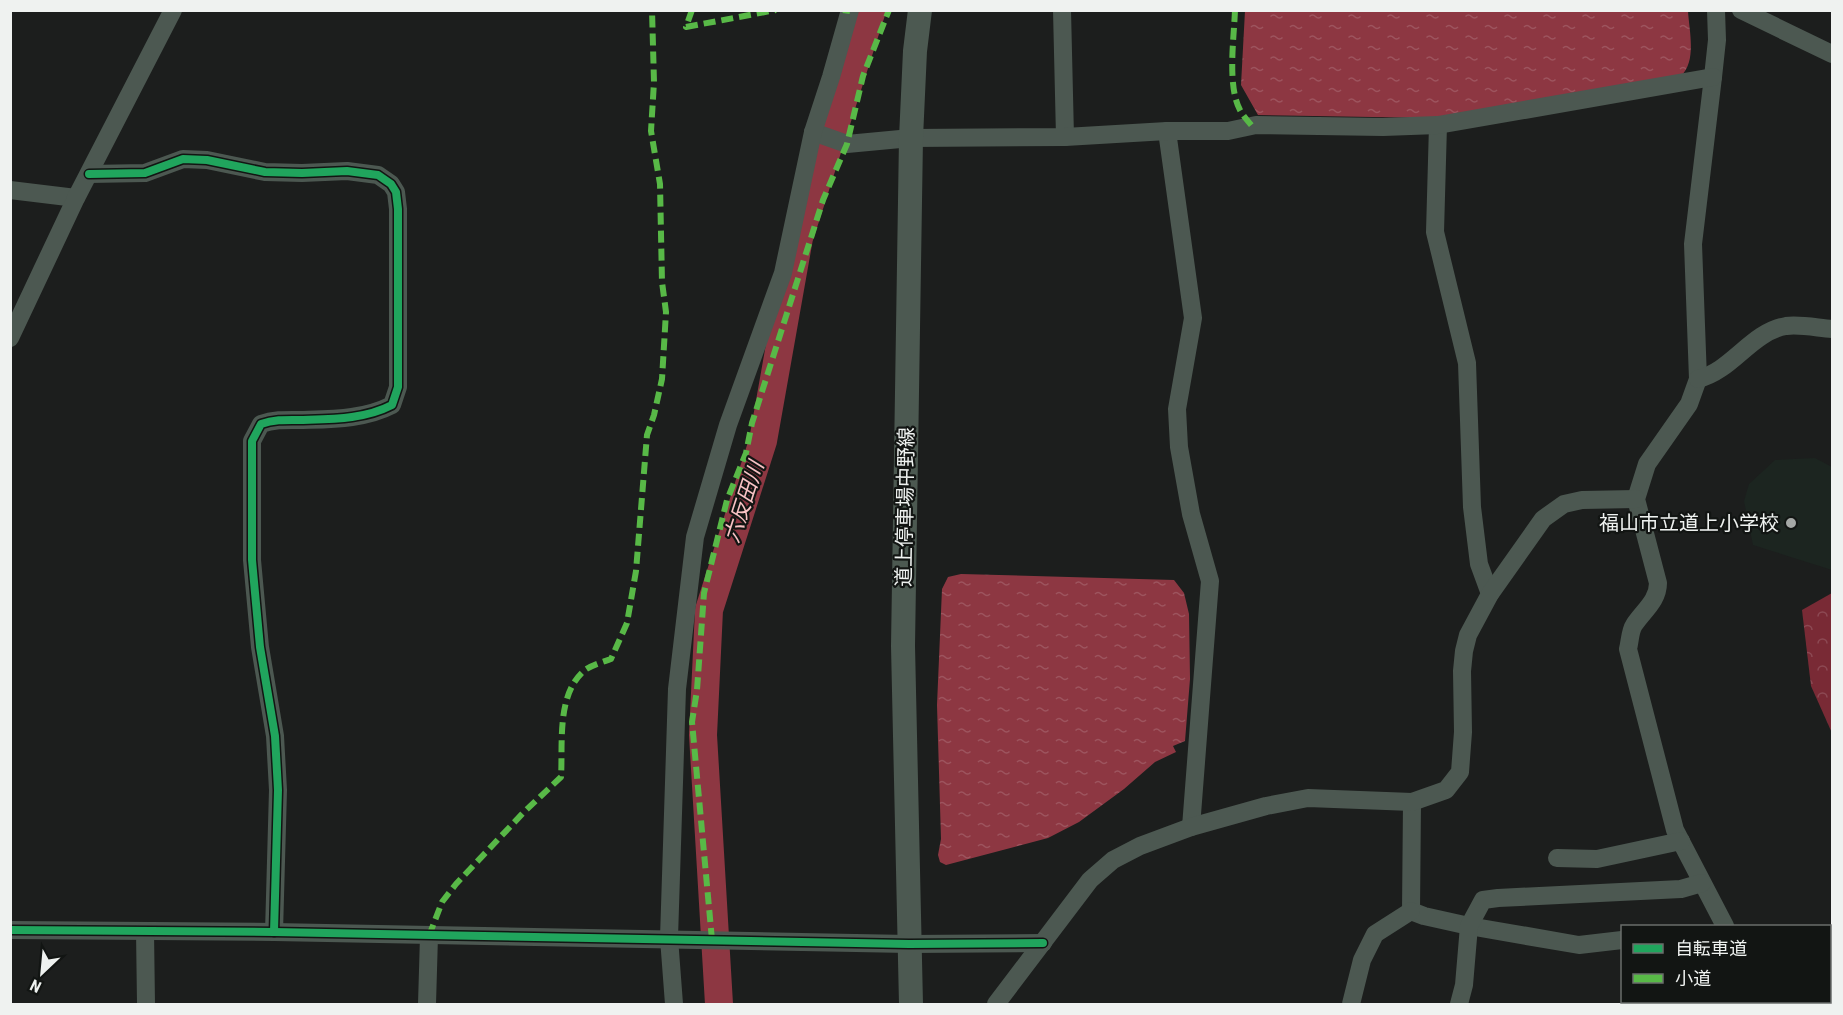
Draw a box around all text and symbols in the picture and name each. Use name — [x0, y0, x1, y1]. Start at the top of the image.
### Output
street label: 道上停車場中野線 — [892, 427, 918, 587]
water label: 六反田川 — [720, 456, 769, 546]
place label: 福山市立道上小学校 — [1599, 511, 1779, 535]
marker: 福山市立道上小学校 — [1784, 516, 1798, 530]
legend — [1621, 925, 1831, 1003]
text: 自転車道 — [1675, 938, 1747, 959]
north arrow — [12, 943, 72, 1003]
text: 小道 — [1675, 968, 1711, 989]
text: N — [27, 975, 44, 997]

